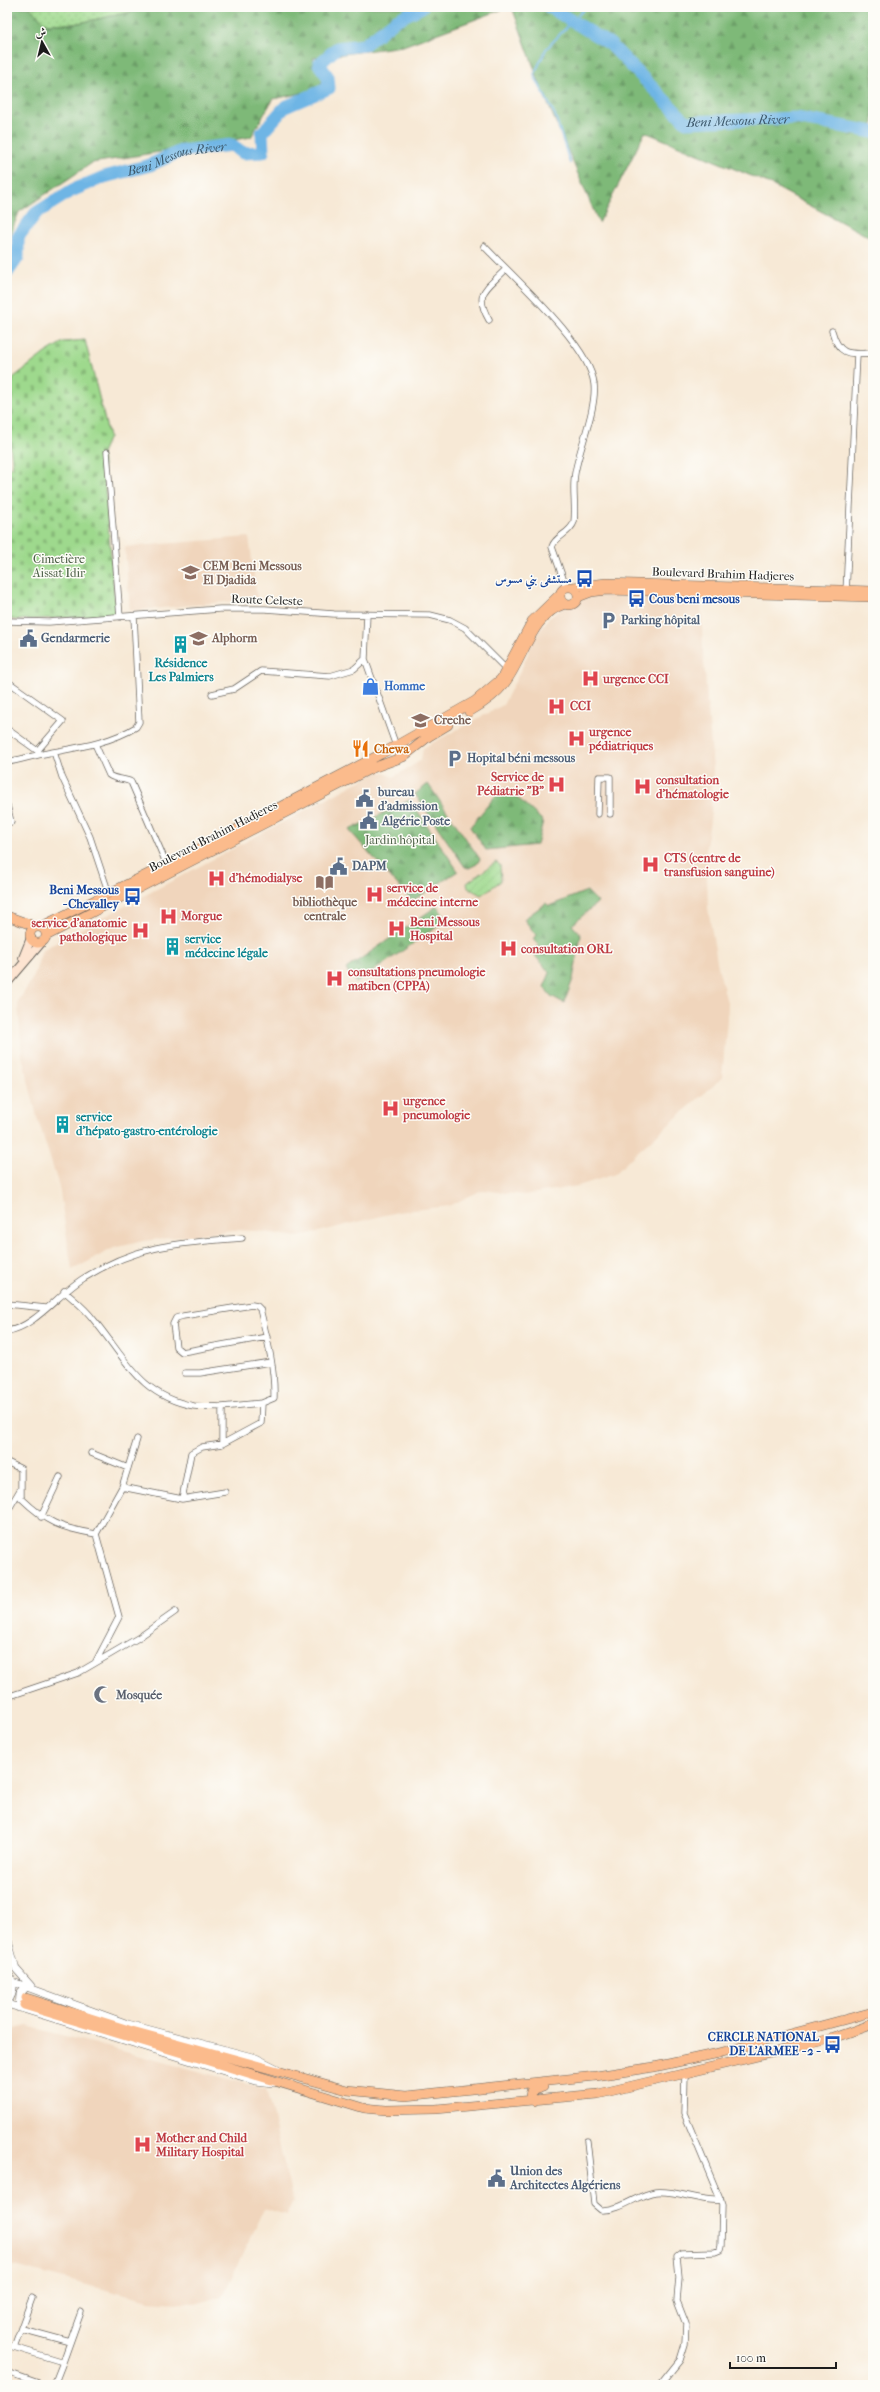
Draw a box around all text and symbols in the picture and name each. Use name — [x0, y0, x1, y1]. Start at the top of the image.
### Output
north arrow — [22, 22, 62, 62]
text: ش — [34, 25, 47, 40]
water label: Beni Messous River — [685, 111, 791, 130]
water label: Beni Messous River — [124, 138, 228, 178]
park label: Cimetière Aissat Idir — [32, 552, 86, 580]
place label: CEM Beni Messous El Djadida — [203, 559, 302, 587]
school or university icon: CEM Beni Messous El Djadida — [180, 563, 200, 583]
street label: Boulevard Brahim Hadjeres — [652, 565, 795, 583]
bus stop icon: مستشفى بني مسوس — [575, 569, 595, 589]
place label: مستشفى بني مسوس — [495, 572, 572, 590]
bus stop icon: Cous beni mesous — [626, 589, 646, 609]
street label: Route Celeste — [231, 592, 303, 608]
place label: Cous beni mesous — [649, 592, 740, 606]
parking icon: Parking hôpital — [598, 610, 618, 630]
place label: Parking hôpital — [621, 613, 701, 628]
public building icon: Gendarmerie — [18, 628, 38, 648]
school or university icon: Alphorm — [189, 628, 209, 648]
place label: Gendarmerie — [41, 631, 110, 645]
place label: Alphorm — [211, 631, 258, 646]
building icon: Résidence Les Palmiers — [171, 634, 191, 654]
place label: Résidence Les Palmiers — [148, 656, 214, 684]
hospital icon: urgence CCI — [580, 669, 600, 689]
place label: urgence CCI — [602, 672, 669, 687]
shop icon: Homme — [361, 676, 381, 696]
place label: Homme — [384, 679, 425, 693]
hospital icon: CCI — [547, 696, 567, 716]
place label: CCI — [570, 699, 591, 713]
school or university icon: Creche — [411, 710, 431, 730]
place label: Creche — [434, 713, 471, 727]
place label: urgence pédiatriques — [588, 725, 654, 754]
hospital icon: urgence pédiatriques — [566, 729, 586, 749]
restaurant icon: Chewa — [351, 739, 371, 759]
place label: Chewa — [374, 742, 409, 756]
parking icon: Hopital béni messous — [444, 748, 464, 768]
place label: Hopital béni messous — [467, 751, 576, 766]
place label: Service de Pédiatrie "B" — [477, 770, 544, 798]
place label: consultation d'hématologie — [656, 773, 729, 802]
hospital icon: Service de Pédiatrie "B" — [547, 774, 567, 794]
hospital icon: consultation d'hématologie — [633, 777, 653, 797]
place label: bureau d'admission — [377, 785, 439, 813]
public building icon: bureau d'admission — [355, 789, 375, 809]
street label: Boulevard Brahim Hadjeres — [146, 797, 280, 875]
public building icon: Algérie Poste — [359, 811, 379, 831]
place label: Algérie Poste — [381, 814, 450, 829]
park label: Jardin hôpital — [364, 833, 436, 847]
place label: CTS (centre de transfusion sanguine) — [663, 851, 775, 880]
hospital icon: CTS (centre de transfusion sanguine) — [641, 855, 661, 875]
public building icon: DAPM — [329, 856, 349, 876]
place label: DAPM — [352, 859, 387, 873]
hospital icon: d'hémodialyse — [206, 868, 226, 888]
place label: d'hémodialyse — [229, 871, 302, 886]
library icon: bibliothèque centrale — [315, 873, 335, 893]
place label: service de médecine interne — [386, 881, 478, 909]
place label: Beni Messous - Chevalley — [49, 883, 120, 912]
hospital icon: service de médecine interne — [364, 885, 384, 905]
bus stop icon: Beni Messous - Chevalley — [122, 887, 142, 907]
place label: bibliothèque centrale — [292, 895, 357, 923]
hospital icon: Morgue — [158, 906, 178, 926]
place label: Morgue — [180, 909, 222, 924]
place label: Beni Messous Hospital — [410, 915, 480, 944]
place label: service d'anatomie pathologique — [32, 916, 127, 945]
hospital icon: Beni Messous Hospital — [387, 919, 407, 939]
hospital icon: service d'anatomie pathologique — [130, 920, 150, 940]
place label: service médecine légale — [184, 932, 268, 961]
building icon: service médecine légale — [162, 936, 182, 956]
hospital icon: consultation ORL — [498, 939, 518, 959]
place label: consultation ORL — [521, 942, 613, 956]
place label: consultations pneumologie matiben (CPPA) — [347, 965, 485, 993]
hospital icon: consultations pneumologie matiben (CPPA) — [325, 969, 345, 989]
place label: urgence pneumologie — [402, 1094, 470, 1123]
hospital icon: urgence pneumologie — [380, 1098, 400, 1118]
place label: service d'hépato-gastro-entérologie — [76, 1110, 218, 1139]
building icon: service d'hépato-gastro-entérologie — [53, 1114, 73, 1134]
mosque icon: Mosquée — [93, 1685, 113, 1705]
place label: Mosquée — [115, 1688, 162, 1703]
place label: CERCLE NATIONAL DE L'ARMEE - 2 - — [708, 2030, 821, 2058]
bus stop icon: CERCLE NATIONAL DE L'ARMEE - 2 - — [822, 2034, 842, 2054]
place label: Mother and Child Military Hospital — [155, 2131, 248, 2160]
hospital icon: Mother and Child Military Hospital — [133, 2135, 153, 2155]
place label: Union des Architectes Algériens — [509, 2164, 621, 2193]
public building icon: Union des Architectes Algériens — [487, 2168, 507, 2188]
scale bar — [730, 2344, 836, 2370]
text: 100 m — [736, 2351, 766, 2365]

